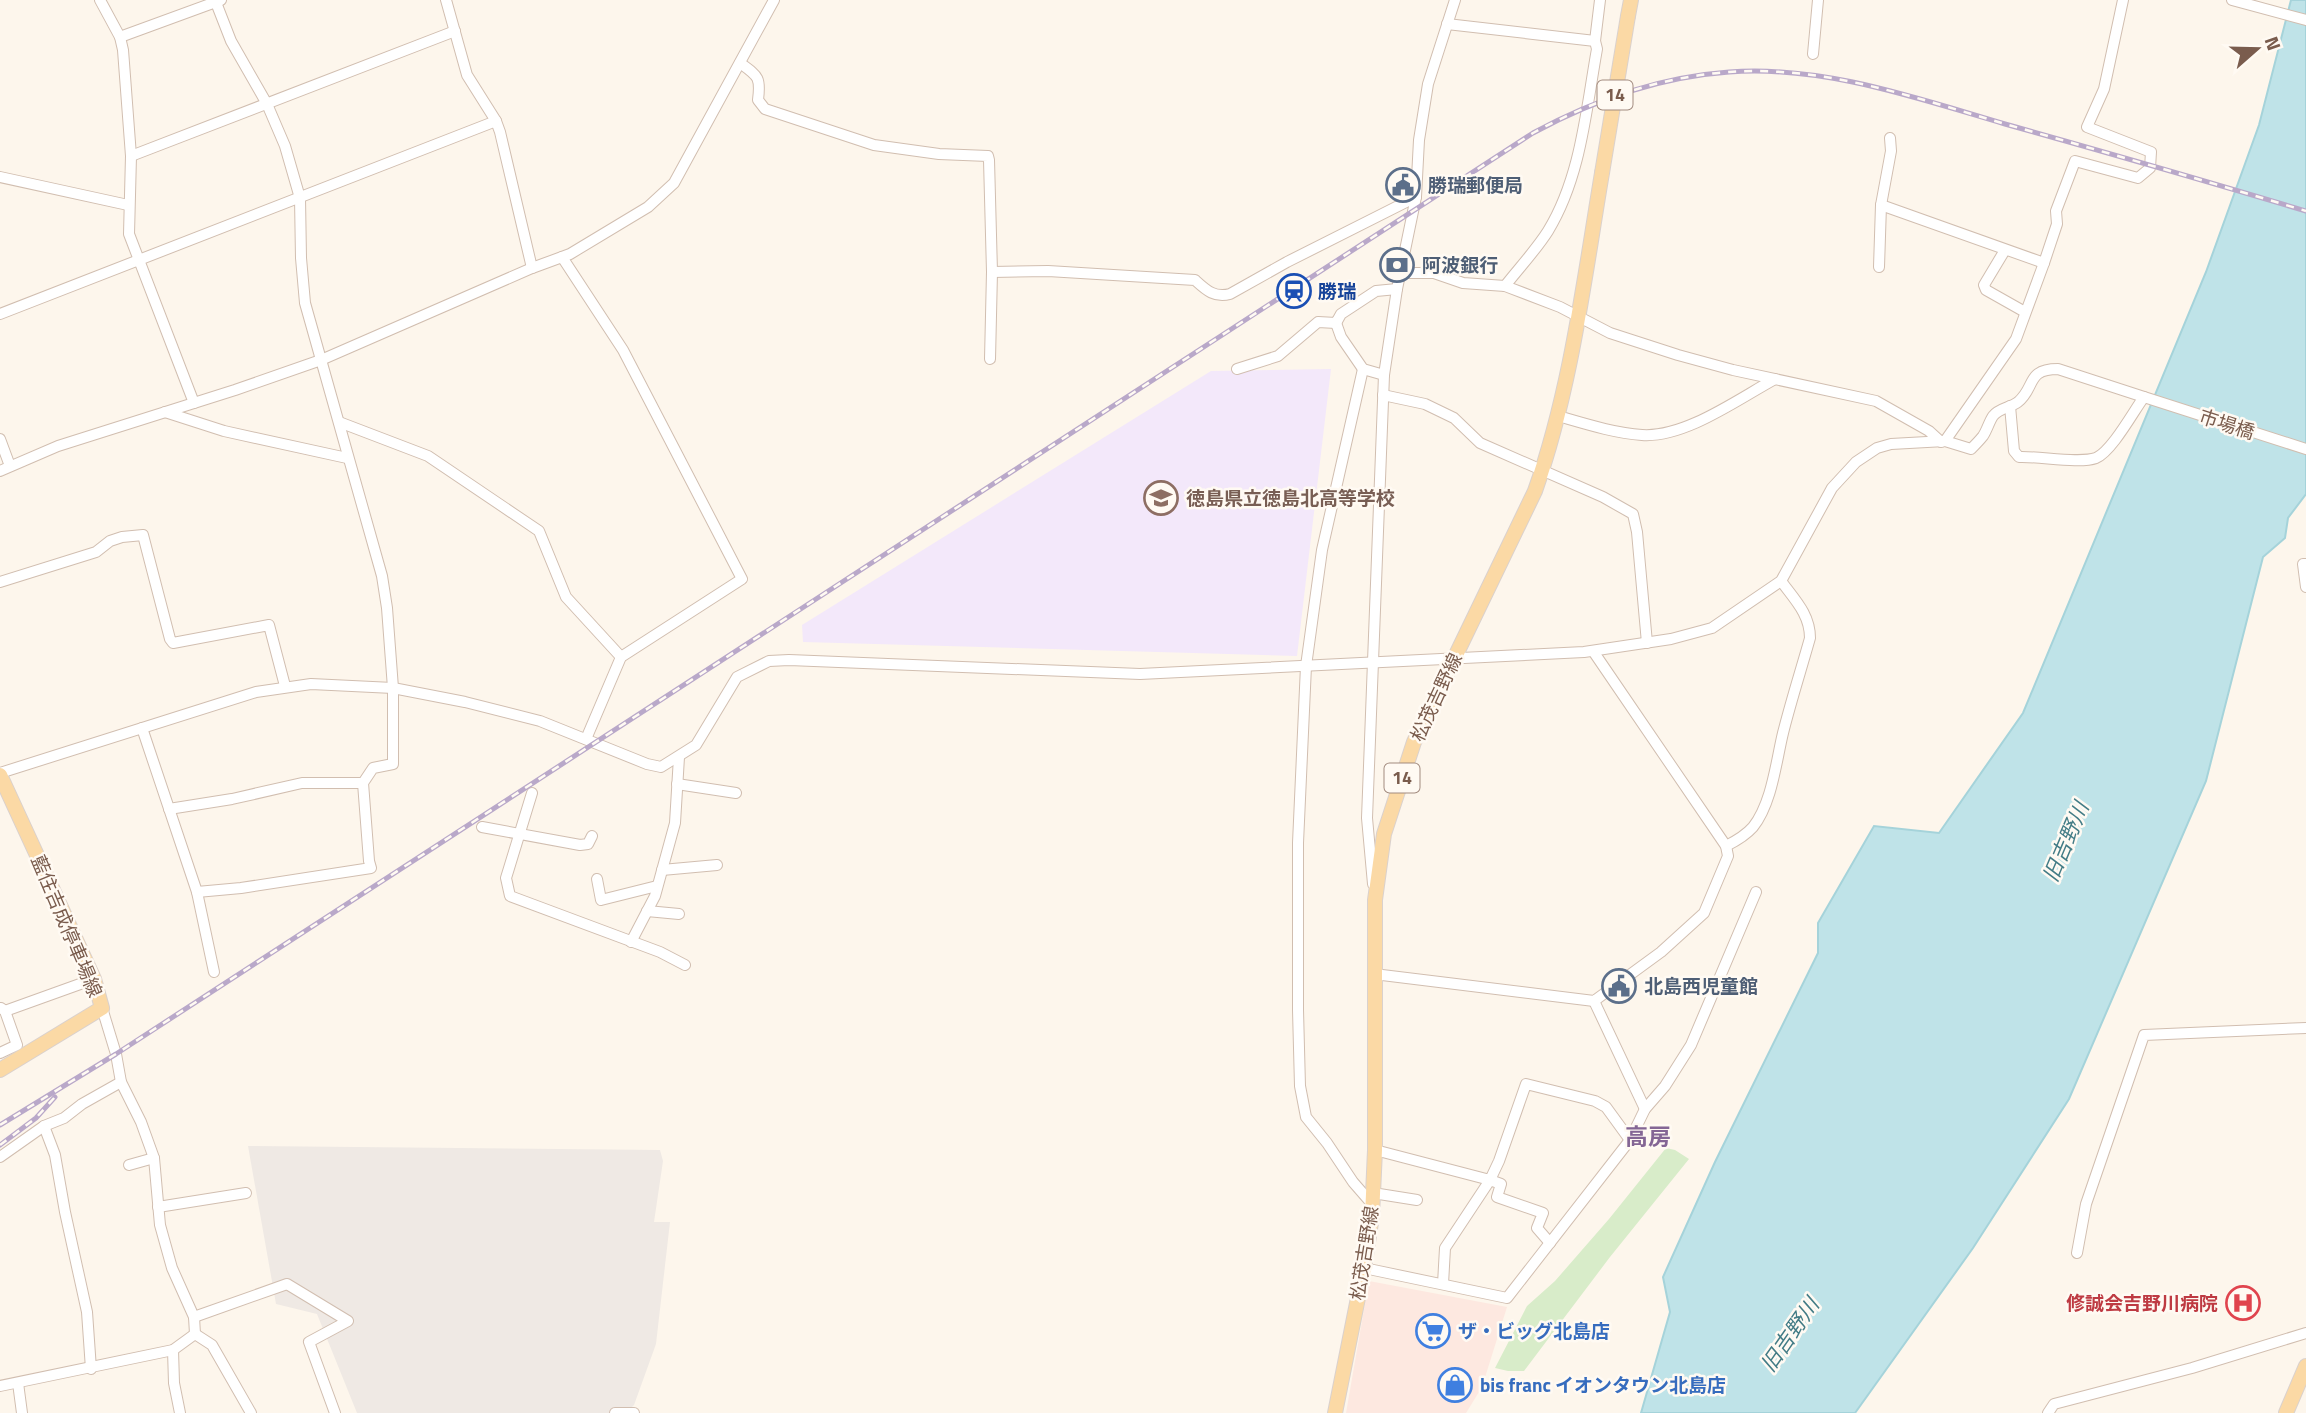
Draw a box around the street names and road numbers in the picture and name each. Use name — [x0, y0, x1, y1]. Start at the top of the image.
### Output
road number: 14 — [1598, 80, 1632, 110]
street label: 市場橋 — [2196, 401, 2259, 446]
street label: 松茂吉野線 — [1402, 648, 1469, 746]
road number: 14 — [1384, 764, 1420, 792]
street label: 藍住吉成停車場線 — [24, 850, 111, 1001]
street label: 松茂吉野線 — [1342, 1204, 1385, 1302]

